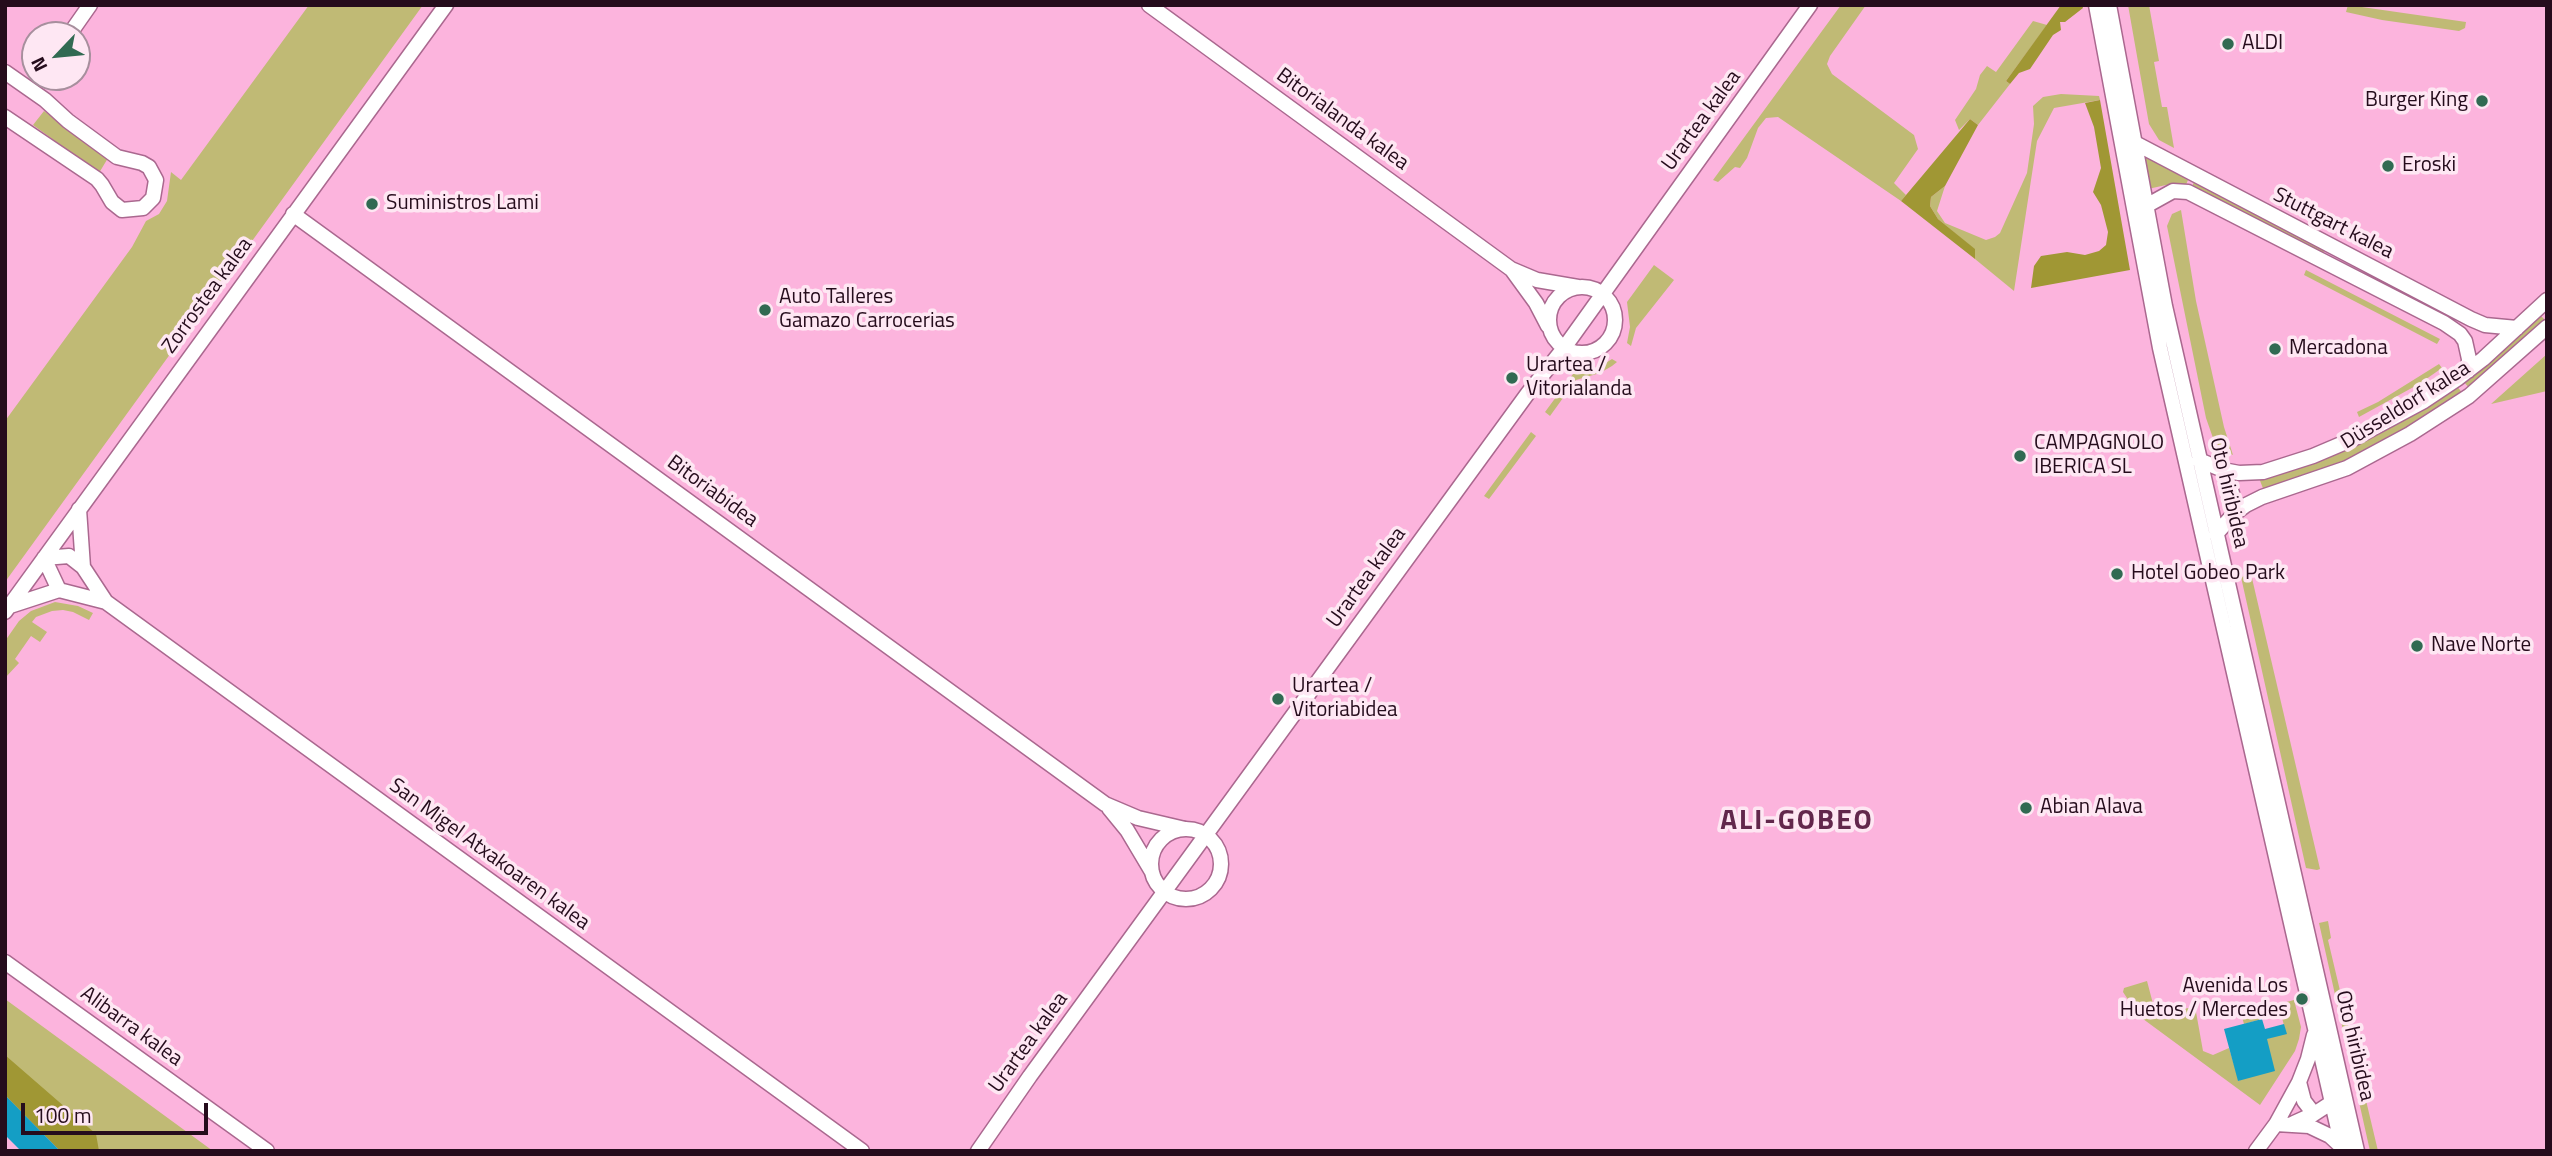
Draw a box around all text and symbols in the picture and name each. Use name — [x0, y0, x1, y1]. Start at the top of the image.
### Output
north arrow — [21, 21, 91, 91]
place label: ALDI — [2242, 31, 2283, 57]
marker: ALDI — [2220, 36, 2236, 52]
text: N — [23, 52, 54, 77]
street label: Bitorialanda kalea — [1271, 63, 1413, 177]
street label: Urartea kalea — [1657, 66, 1747, 176]
place label: Burger King — [2365, 88, 2468, 114]
marker: Burger King — [2474, 93, 2490, 109]
place label: Eroski — [2402, 153, 2456, 179]
marker: Eroski — [2380, 158, 2396, 174]
street label: Stuttgart kalea — [2269, 183, 2397, 265]
place label: Suministros Lami — [386, 191, 539, 217]
marker: Suministros Lami — [364, 196, 380, 212]
street label: Zorrostea kalea — [158, 233, 258, 359]
place label: Auto Talleres Gamazo Carrocerias — [779, 285, 955, 335]
marker: Auto Talleres Gamazo Carrocerias — [757, 302, 773, 318]
place label: Mercadona — [2289, 336, 2388, 362]
marker: Mercadona — [2267, 341, 2283, 357]
place label: Urartea / Vitorialanda — [1526, 353, 1632, 403]
street label: Düsseldorf kalea — [2337, 356, 2475, 456]
marker: Urartea / Vitorialanda — [1504, 370, 1520, 386]
place label: CAMPAGNOLO IBERICA SL — [2034, 431, 2164, 481]
street label: Oto hiribidea — [2203, 435, 2253, 551]
marker: CAMPAGNOLO IBERICA SL — [2012, 448, 2028, 464]
street label: Bitoriabidea — [662, 451, 762, 533]
street label: Urartea kalea — [1322, 523, 1412, 633]
place label: Hotel Gobeo Park — [2131, 561, 2285, 587]
marker: Hotel Gobeo Park — [2109, 566, 2125, 582]
place label: Nave Norte — [2431, 633, 2531, 659]
marker: Nave Norte — [2409, 638, 2425, 654]
place label: Urartea / Vitoriabidea — [1292, 674, 1398, 724]
marker: Urartea / Vitoriabidea — [1270, 691, 1286, 707]
street label: San Migel Atxakoaren kalea — [384, 774, 594, 936]
place label: Abian Alava — [2040, 795, 2143, 821]
marker: Abian Alava — [2018, 800, 2034, 816]
district label: ALI-GOBEO — [1721, 805, 1873, 839]
place label: Avenida Los Huetos / Mercedes — [2120, 974, 2288, 1024]
street label: Alibarra kalea — [75, 982, 187, 1072]
street label: Urartea kalea — [984, 988, 1074, 1098]
street label: Oto hiribidea — [2329, 988, 2379, 1104]
marker: Avenida Los Huetos / Mercedes — [2294, 991, 2310, 1007]
scale bar — [24, 1090, 212, 1134]
text: 100 m — [34, 1099, 91, 1131]

